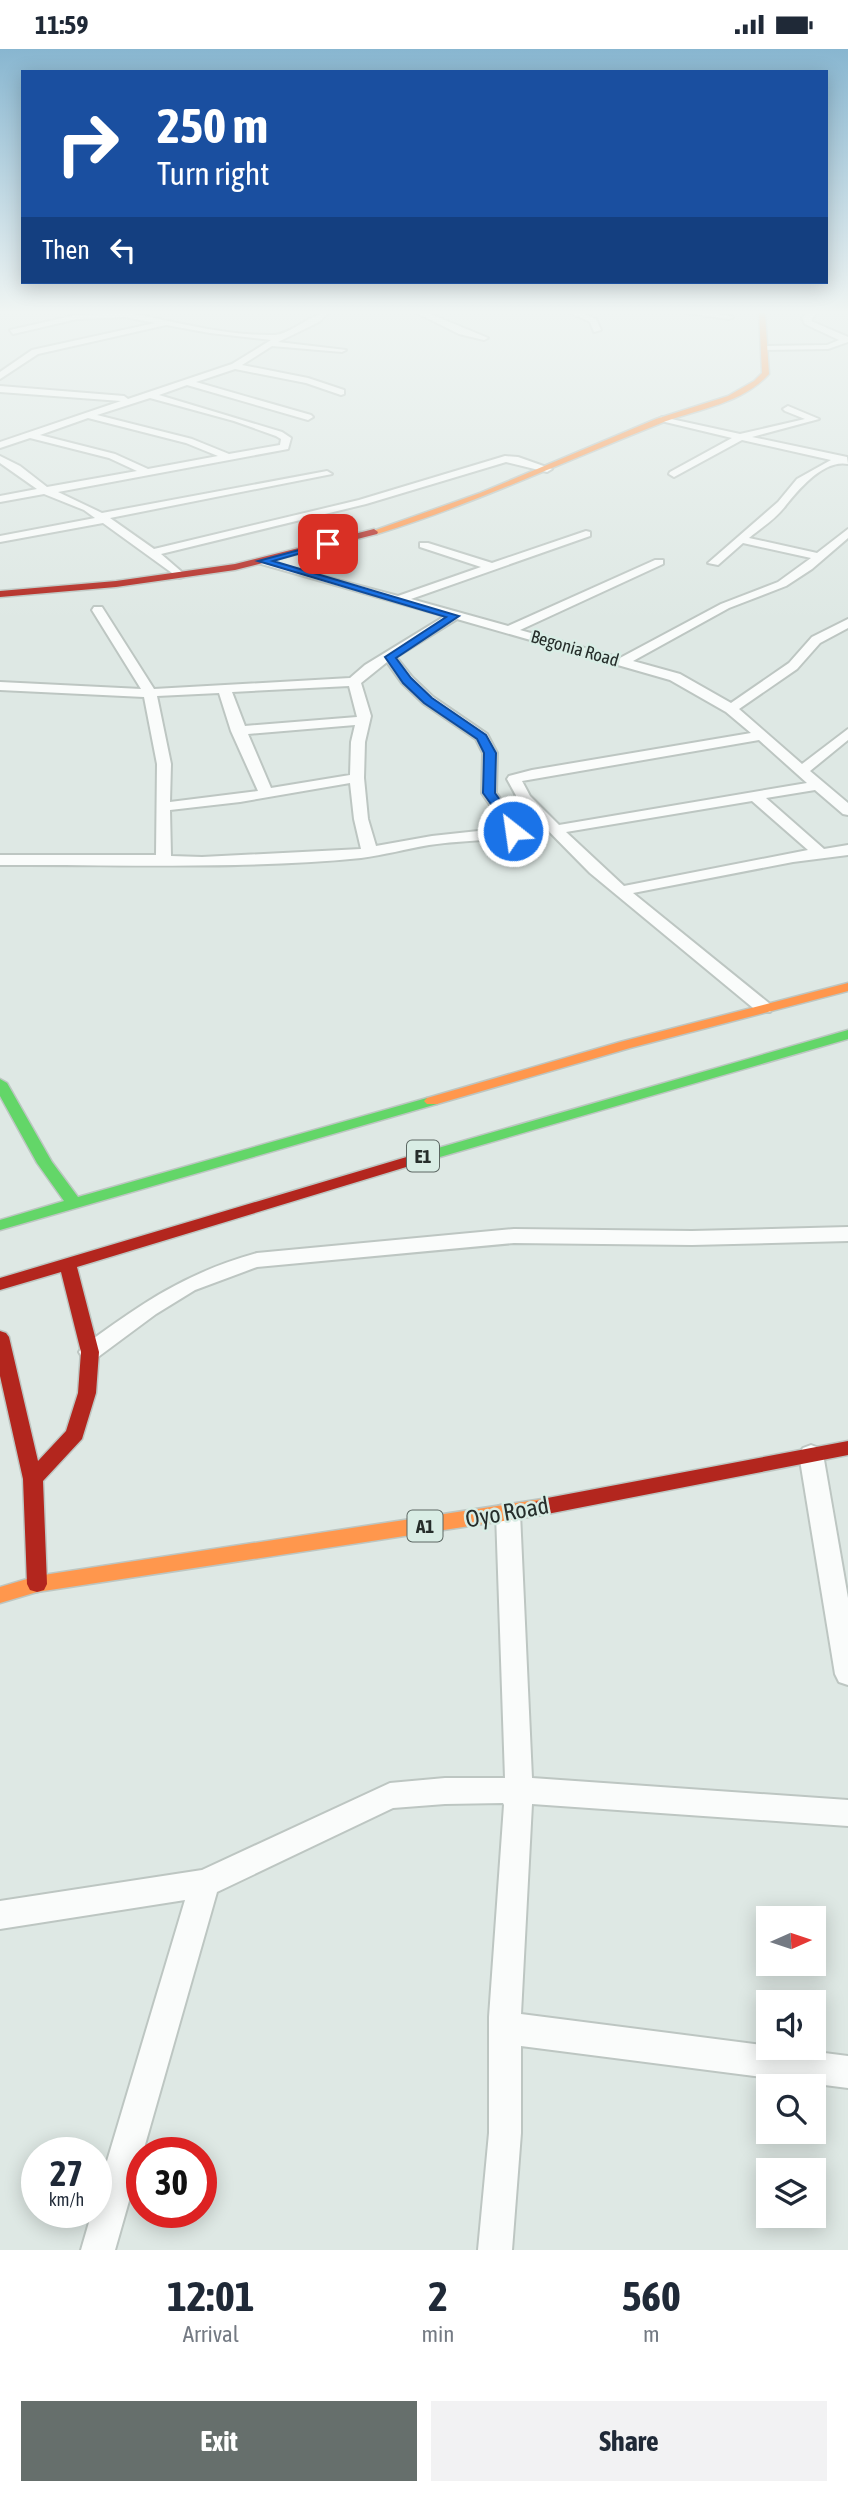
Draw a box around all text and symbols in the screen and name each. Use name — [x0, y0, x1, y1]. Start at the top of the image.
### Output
text: 11:59 — [35, 10, 89, 40]
text: 250 m — [157, 97, 268, 153]
icon: right — [42, 98, 133, 189]
text: Turn right — [157, 155, 270, 192]
icon: left — [104, 231, 142, 269]
text: Then — [42, 235, 90, 265]
pin — [298, 514, 358, 574]
icon: arrive — [309, 525, 347, 563]
street label: Begonia Road — [529, 625, 621, 671]
position arrow — [476, 794, 550, 868]
road number: E1 — [407, 1141, 439, 1171]
street label: Oyo Road — [463, 1491, 551, 1533]
road number: A1 — [408, 1511, 442, 1541]
north arrow — [756, 1906, 826, 1976]
map controls — [756, 1906, 826, 2228]
button: sound — [756, 1990, 826, 2060]
button: search — [756, 2074, 826, 2144]
speed limit sign: 30 — [126, 2137, 217, 2228]
text: 27 — [50, 2153, 83, 2193]
button: layers — [756, 2158, 826, 2228]
text: km/h — [49, 2189, 84, 2210]
text: 12:01 — [167, 2272, 254, 2320]
text: 2 — [428, 2272, 448, 2320]
text: 560 — [622, 2272, 681, 2320]
text: Arrival — [183, 2321, 239, 2347]
text: min — [422, 2321, 455, 2347]
text: m — [643, 2321, 660, 2347]
button: Exit — [21, 2401, 417, 2481]
button: Share — [431, 2401, 827, 2481]

